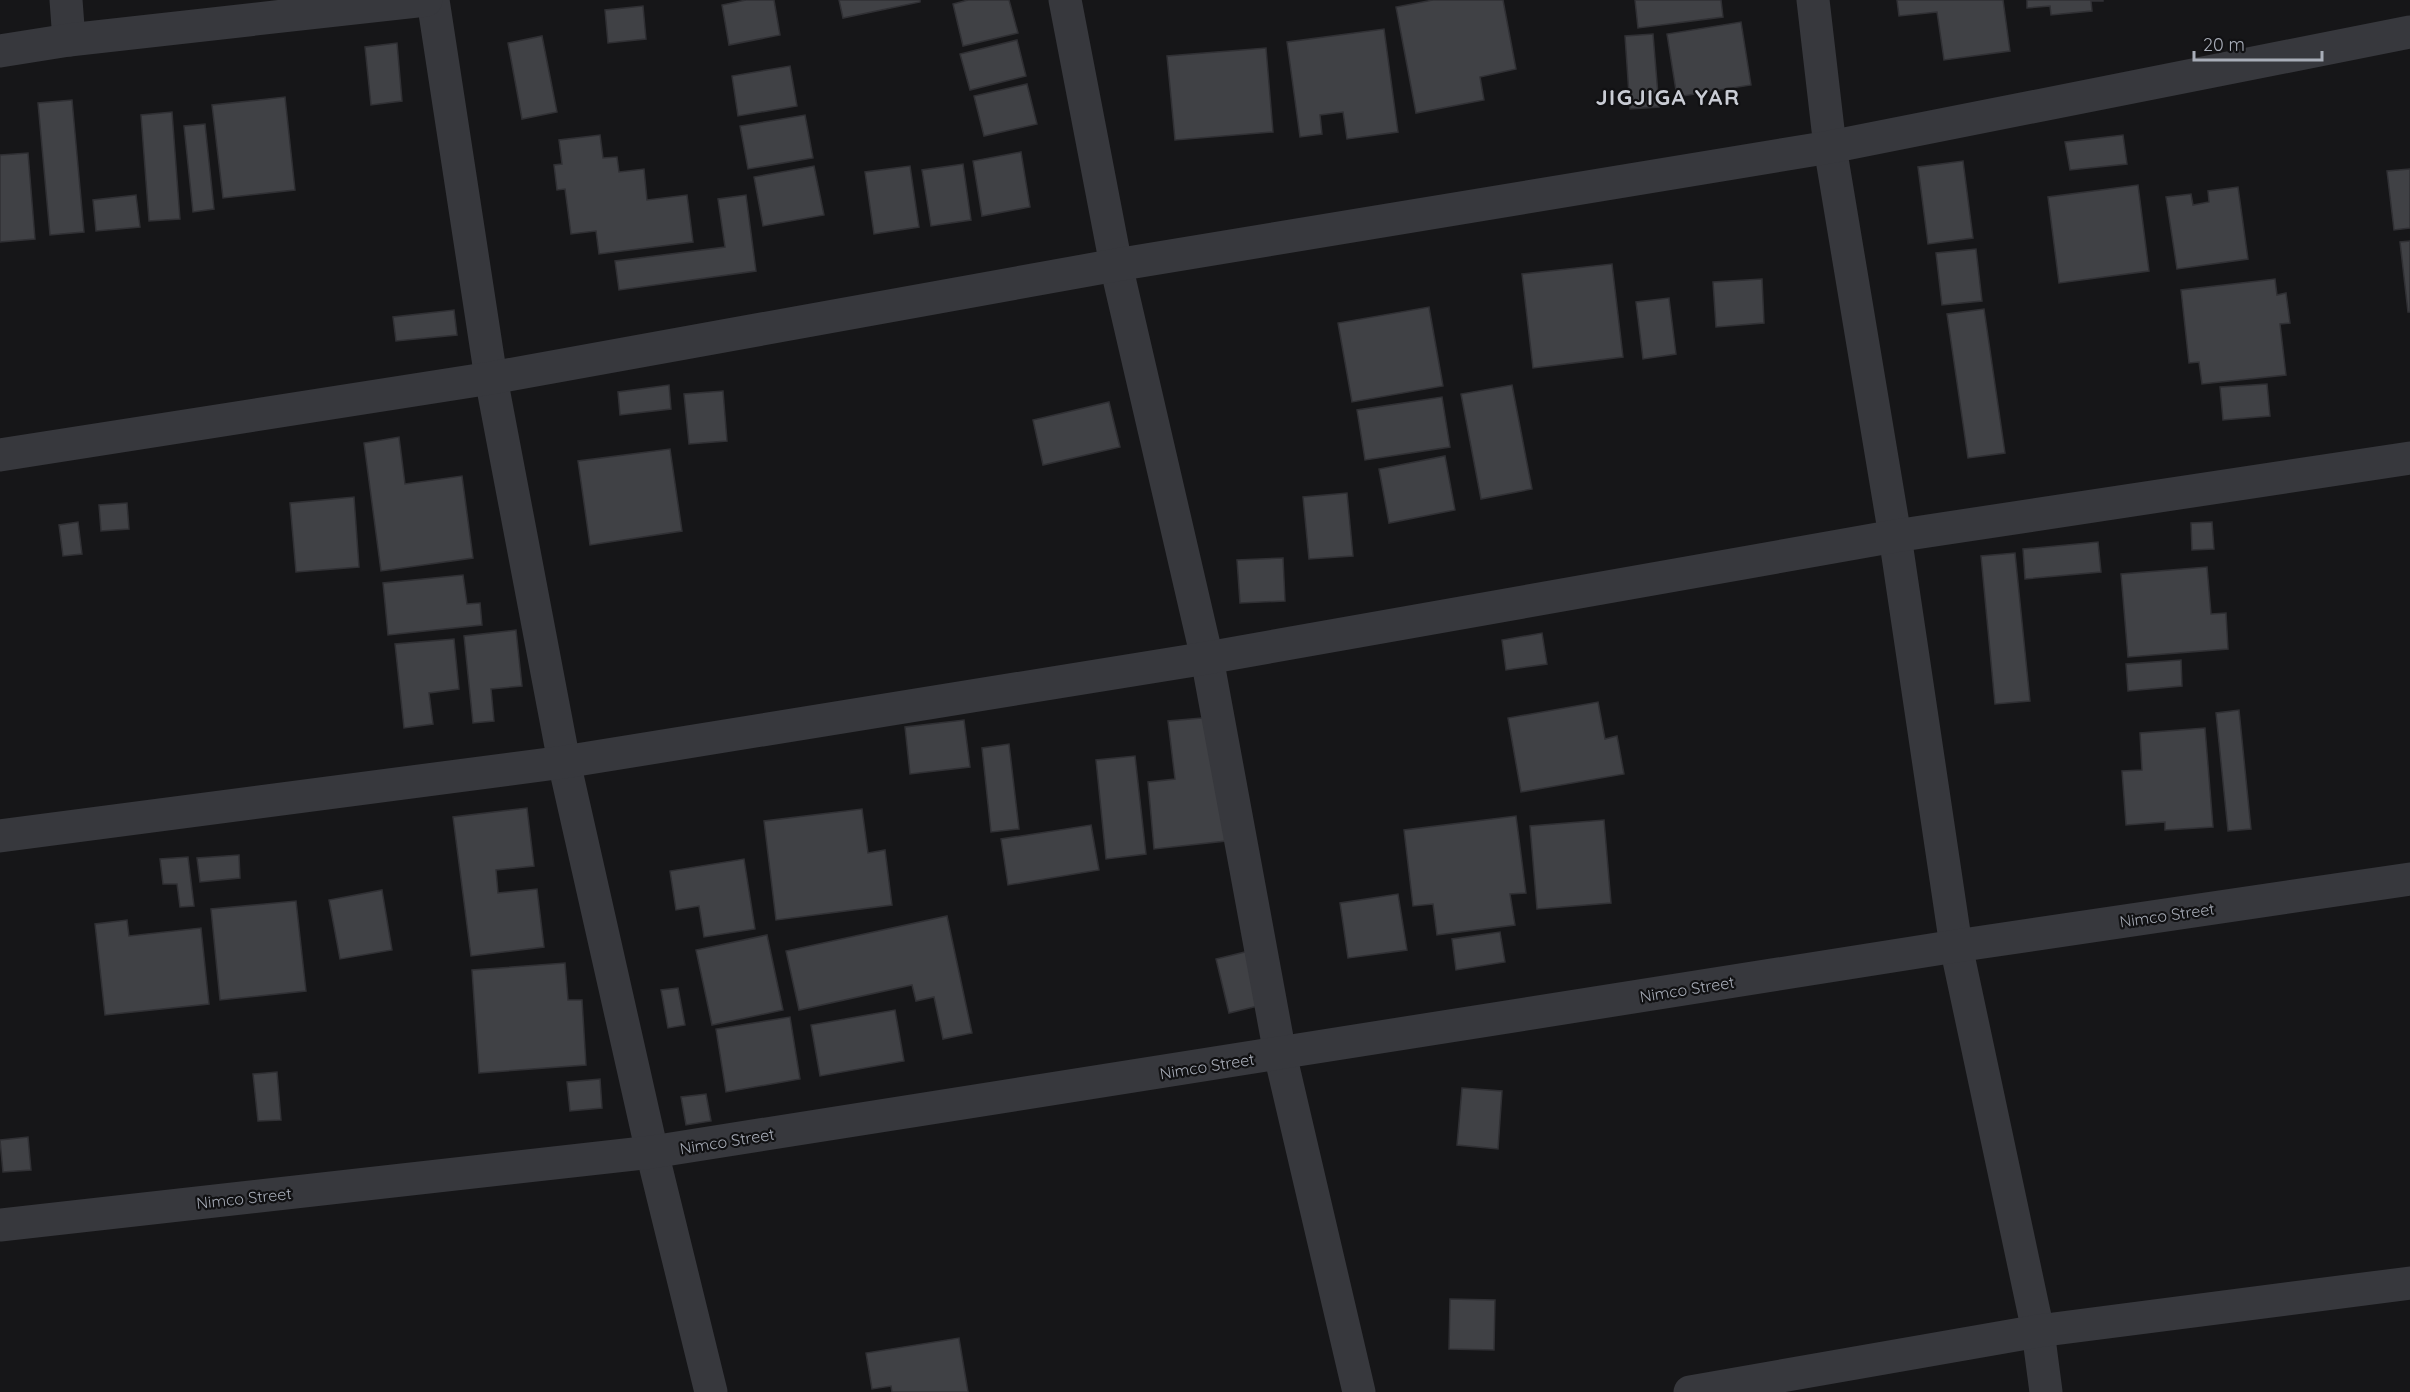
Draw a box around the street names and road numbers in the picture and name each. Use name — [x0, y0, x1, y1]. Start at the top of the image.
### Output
street label: Nimco Street — [2118, 898, 2216, 932]
street label: Nimco Street — [1638, 972, 1736, 1006]
street label: Nimco Street — [1158, 1049, 1256, 1083]
street label: Nimco Street — [678, 1124, 776, 1158]
street label: Nimco Street — [195, 1183, 293, 1213]

